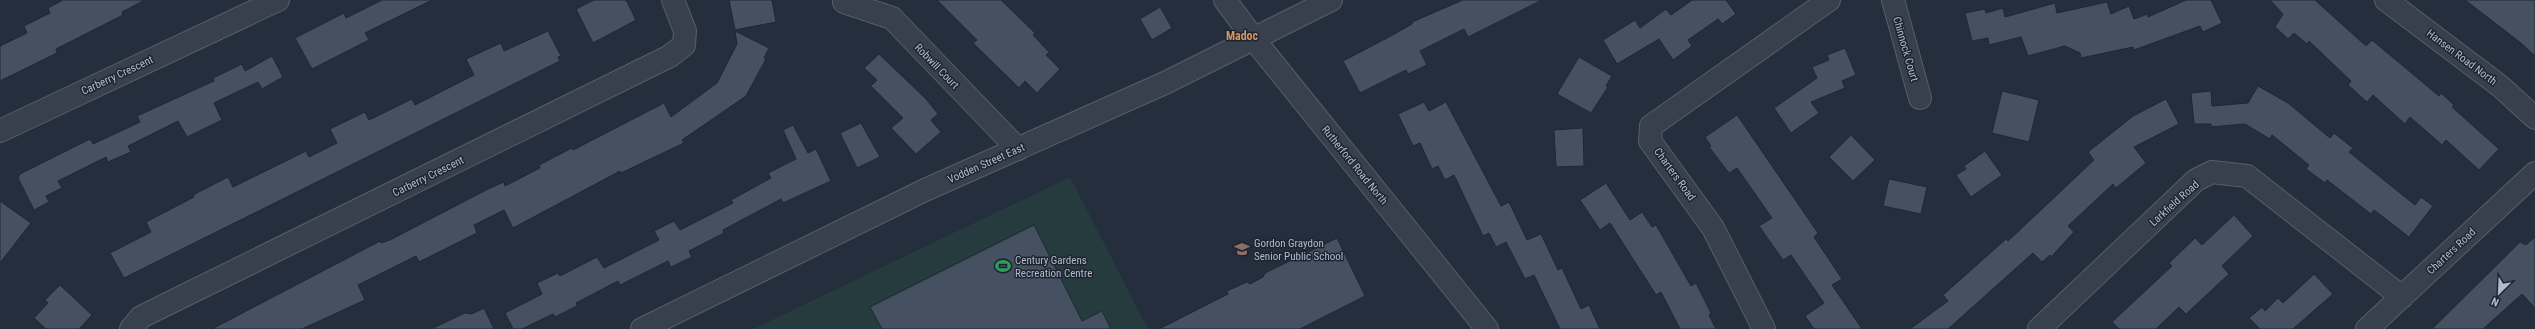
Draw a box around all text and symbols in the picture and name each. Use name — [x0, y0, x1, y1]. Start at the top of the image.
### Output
street label: Chinnock Court — [1890, 15, 1921, 83]
street label: Hansen Road North — [2424, 27, 2499, 88]
district label: Madoc — [1226, 29, 1259, 43]
street label: Robwill Court — [912, 41, 961, 92]
street label: Carberry Crescent — [79, 53, 155, 98]
street label: Rutherford Road North — [1319, 123, 1390, 207]
street label: Vodden Street East — [946, 141, 1027, 186]
street label: Charters Road — [1651, 145, 1698, 203]
street label: Carberry Crescent — [390, 154, 466, 199]
street label: Larkfield Road — [2147, 178, 2202, 229]
street label: Charters Road — [2424, 226, 2478, 277]
place label: Gordon Graydon Senior Public School — [1254, 237, 1343, 263]
school or university icon: Gordon Graydon Senior Public School — [1233, 240, 1251, 258]
place label: Century Gardens Recreation Centre — [1015, 254, 1092, 280]
sports icon: Century Gardens Recreation Centre — [994, 257, 1012, 275]
north arrow — [2479, 273, 2519, 313]
text: N — [2489, 294, 2501, 309]

